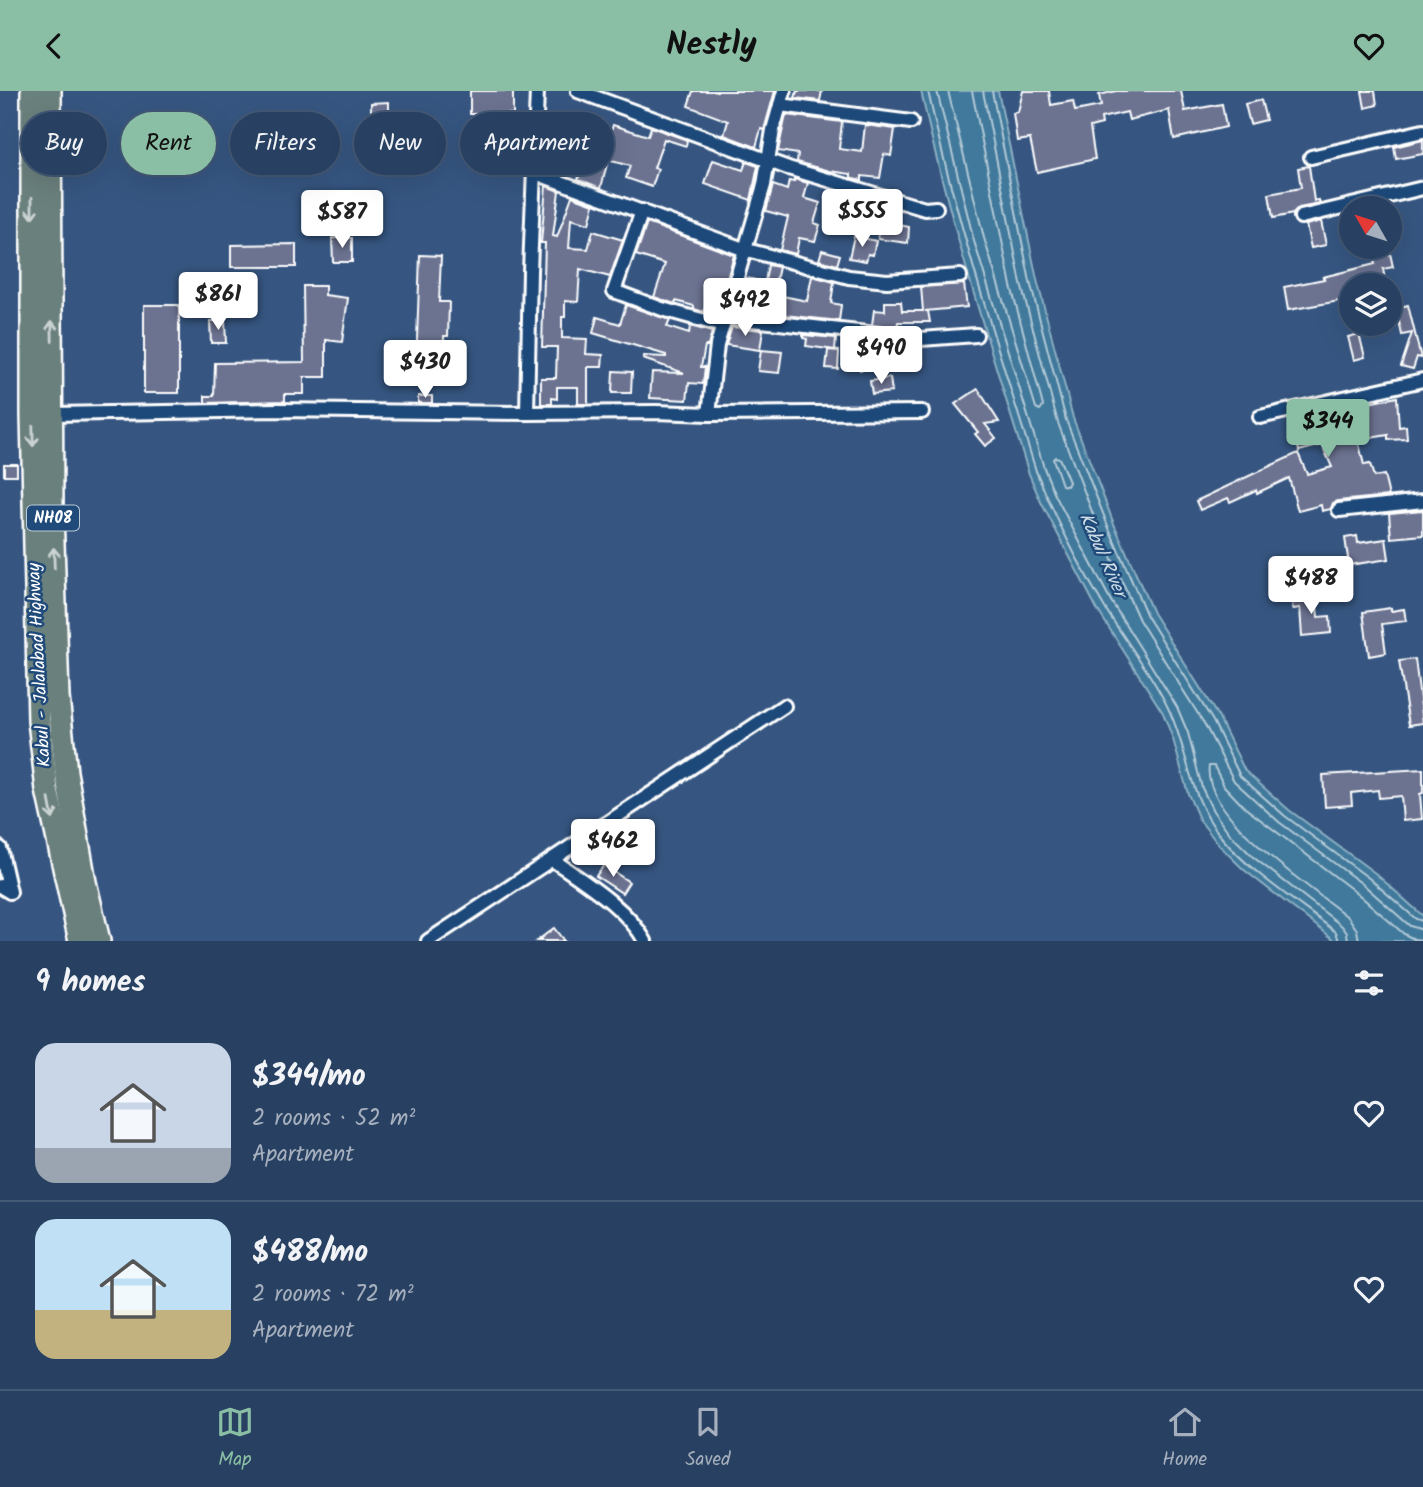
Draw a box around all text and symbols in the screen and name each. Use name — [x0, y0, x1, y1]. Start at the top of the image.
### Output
text: Nestly — [666, 20, 757, 71]
icon: back — [35, 27, 73, 65]
icon: heart — [1350, 27, 1388, 65]
chip: Buy — [21, 112, 107, 175]
chip: Rent — [121, 112, 216, 175]
chip: Filters — [230, 112, 340, 175]
chip: New — [354, 112, 446, 175]
chip: Apartment — [460, 112, 614, 175]
pin: $555 — [821, 190, 903, 249]
pin: $587 — [301, 191, 383, 250]
text: $555 — [838, 194, 886, 230]
text: $587 — [317, 195, 367, 231]
one-way arrow — [25, 196, 39, 219]
north arrow — [1339, 196, 1402, 259]
map controls — [1339, 196, 1402, 336]
pin: $861 — [177, 273, 259, 332]
button: layers — [1339, 273, 1402, 336]
text: $861 — [195, 277, 241, 313]
pin: $492 — [704, 279, 786, 338]
text: $492 — [719, 283, 771, 319]
one-way arrow — [46, 319, 59, 342]
pin: $490 — [840, 327, 922, 386]
text: $490 — [856, 331, 906, 367]
pin: $430 — [384, 341, 466, 400]
text: $430 — [400, 345, 450, 381]
pin: $344 — [1287, 399, 1369, 459]
text: $344 — [1302, 404, 1354, 440]
one-way arrow — [26, 424, 40, 447]
road number: NH08 — [27, 505, 79, 531]
water label: Kabul River — [1070, 508, 1136, 606]
one-way arrow — [47, 547, 60, 570]
pin: $488 — [1270, 557, 1352, 616]
text: $488 — [1284, 561, 1338, 597]
street label: Kabul - Jalalabad Highway — [20, 562, 60, 768]
one-way arrow — [45, 797, 58, 820]
pin: $462 — [572, 819, 654, 879]
text: $462 — [587, 824, 639, 860]
text: 9 homes — [35, 959, 146, 1007]
icon: filters — [1350, 964, 1388, 1002]
text: $344/mo — [252, 1053, 366, 1101]
icon: home — [91, 1071, 175, 1155]
icon: heart — [1350, 1094, 1388, 1132]
text: 2 rooms · 52 m² — [252, 1101, 415, 1137]
text: Apartment — [252, 1137, 354, 1173]
text: $488/mo — [252, 1229, 368, 1277]
icon: home — [91, 1247, 175, 1331]
icon: heart — [1350, 1270, 1388, 1308]
text: 2 rooms · 72 m² — [252, 1277, 414, 1313]
text: Apartment — [252, 1313, 354, 1349]
tab: Map — [216, 1403, 254, 1475]
tab: Saved — [685, 1403, 731, 1475]
tab: Home — [1162, 1403, 1207, 1475]

